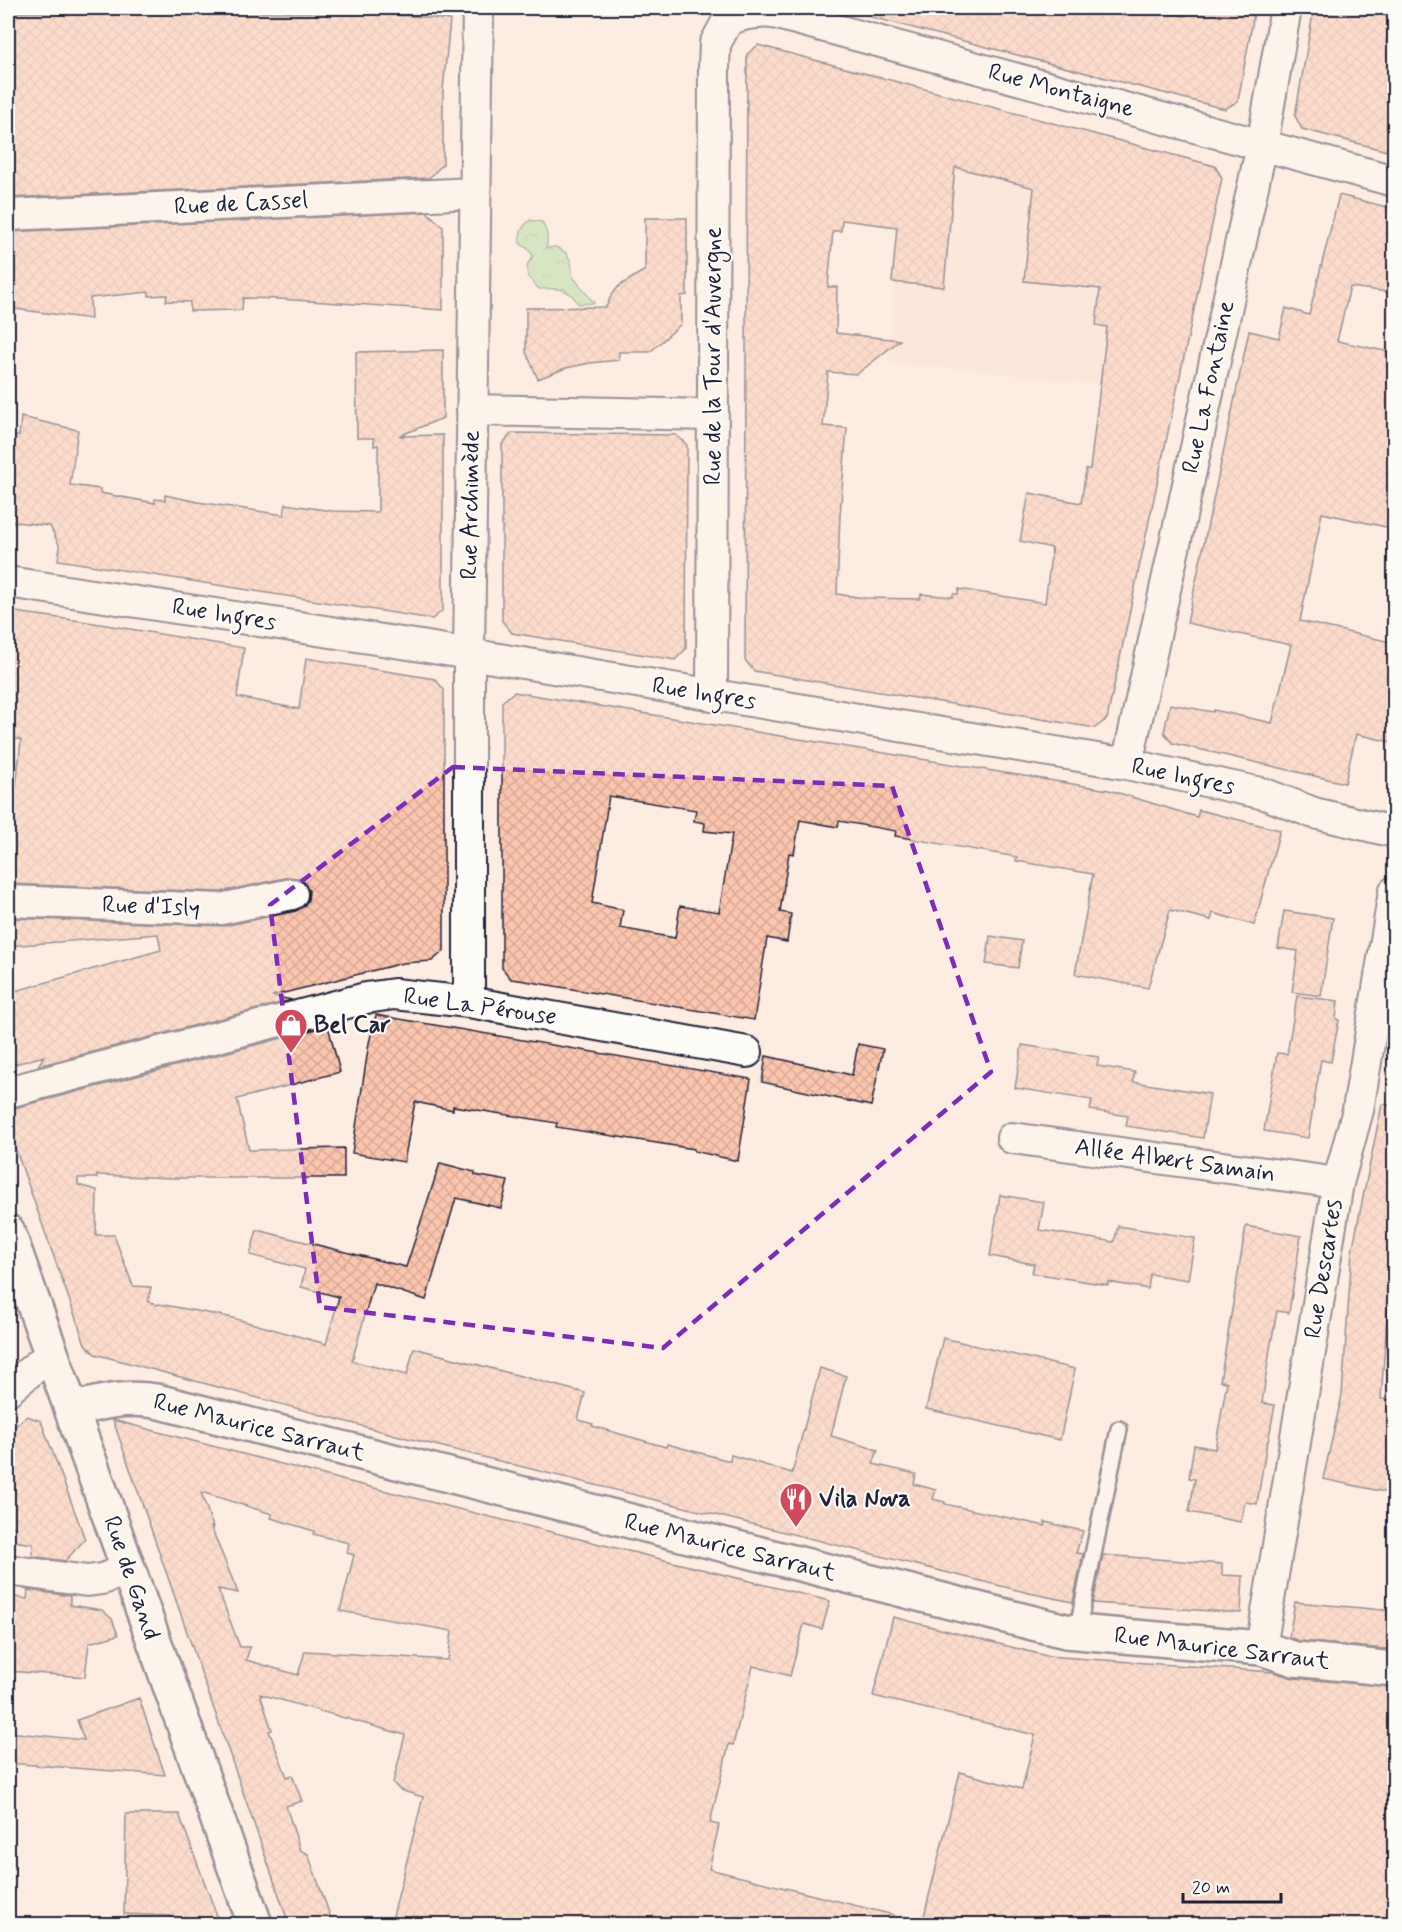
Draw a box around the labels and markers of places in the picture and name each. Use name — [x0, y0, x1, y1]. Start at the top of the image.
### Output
shop icon: Bel Car — [273, 1007, 309, 1054]
place label: Bel Car — [314, 1010, 391, 1041]
restaurant icon: Vila Nova — [778, 1481, 814, 1528]
place label: Vila Nova — [819, 1484, 911, 1515]

